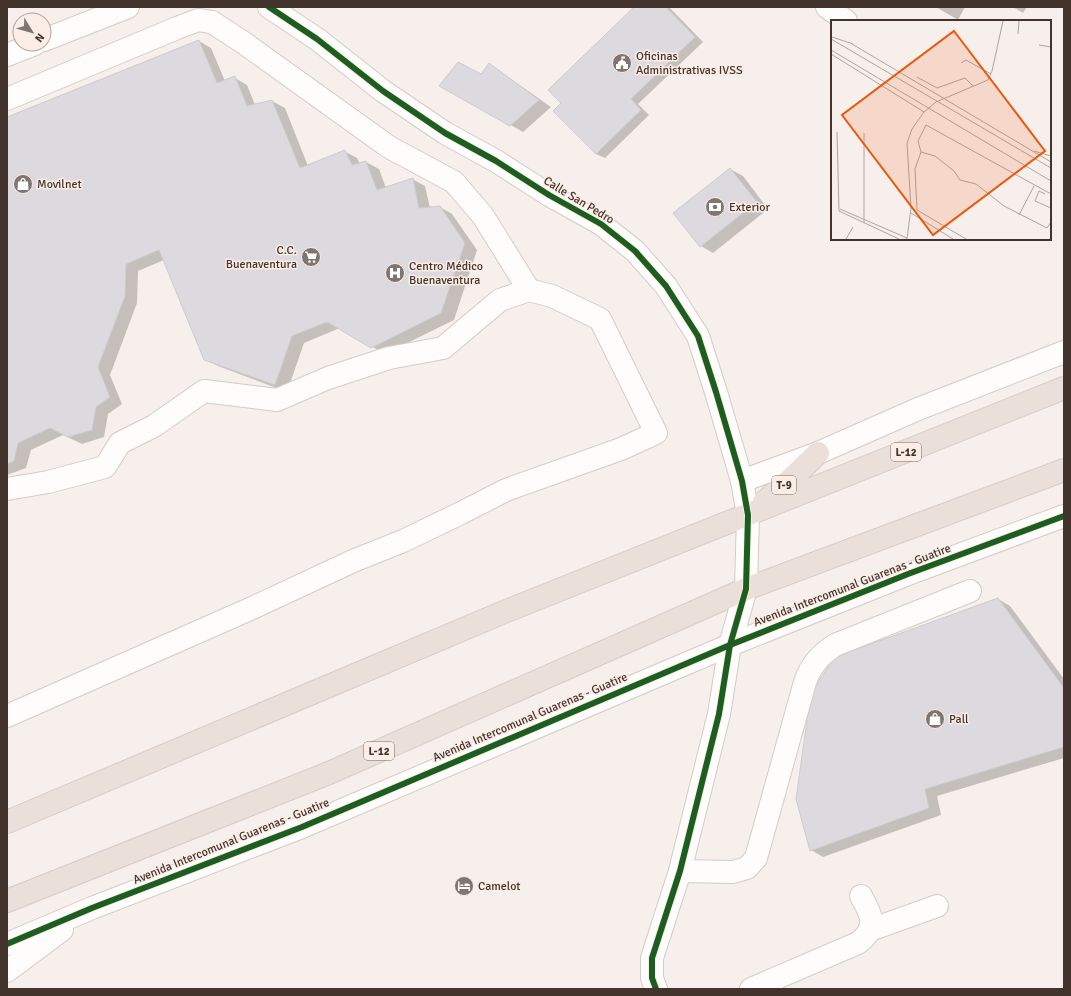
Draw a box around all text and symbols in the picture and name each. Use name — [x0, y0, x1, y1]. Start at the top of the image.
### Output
north arrow — [12, 12, 52, 52]
inset map — [831, 20, 1051, 240]
text: N — [32, 31, 47, 45]
place label: Oficinas Administrativas IVSS — [636, 49, 743, 78]
public building icon: Oficinas Administrativas IVSS — [611, 52, 633, 74]
shop icon: Movilnet — [12, 173, 34, 195]
street label: Calle San Pedro — [541, 173, 617, 227]
place label: Movilnet — [37, 177, 82, 192]
bank icon: Exterior — [704, 196, 726, 218]
place label: Exterior — [729, 200, 771, 215]
place label: C.C. Buenaventura — [226, 243, 297, 272]
supermarket icon: C.C. Buenaventura — [300, 246, 322, 268]
place label: Centro Médico Buenaventura — [409, 259, 483, 288]
hospital icon: Centro Médico Buenaventura — [384, 262, 406, 284]
road number: L-12 — [891, 443, 921, 461]
road number: T-9 — [772, 476, 796, 494]
street label: Avenida Intercomunal Guarenas - Guatire — [751, 541, 953, 630]
street label: Avenida Intercomunal Guarenas - Guatire — [430, 669, 630, 765]
shop icon: Pall — [924, 708, 946, 730]
place label: Pall — [949, 712, 969, 727]
road number: L-12 — [364, 742, 394, 760]
street label: Avenida Intercomunal Guarenas - Guatire — [131, 795, 332, 888]
hotel icon: Camelot — [453, 875, 475, 897]
place label: Camelot — [478, 879, 521, 894]

